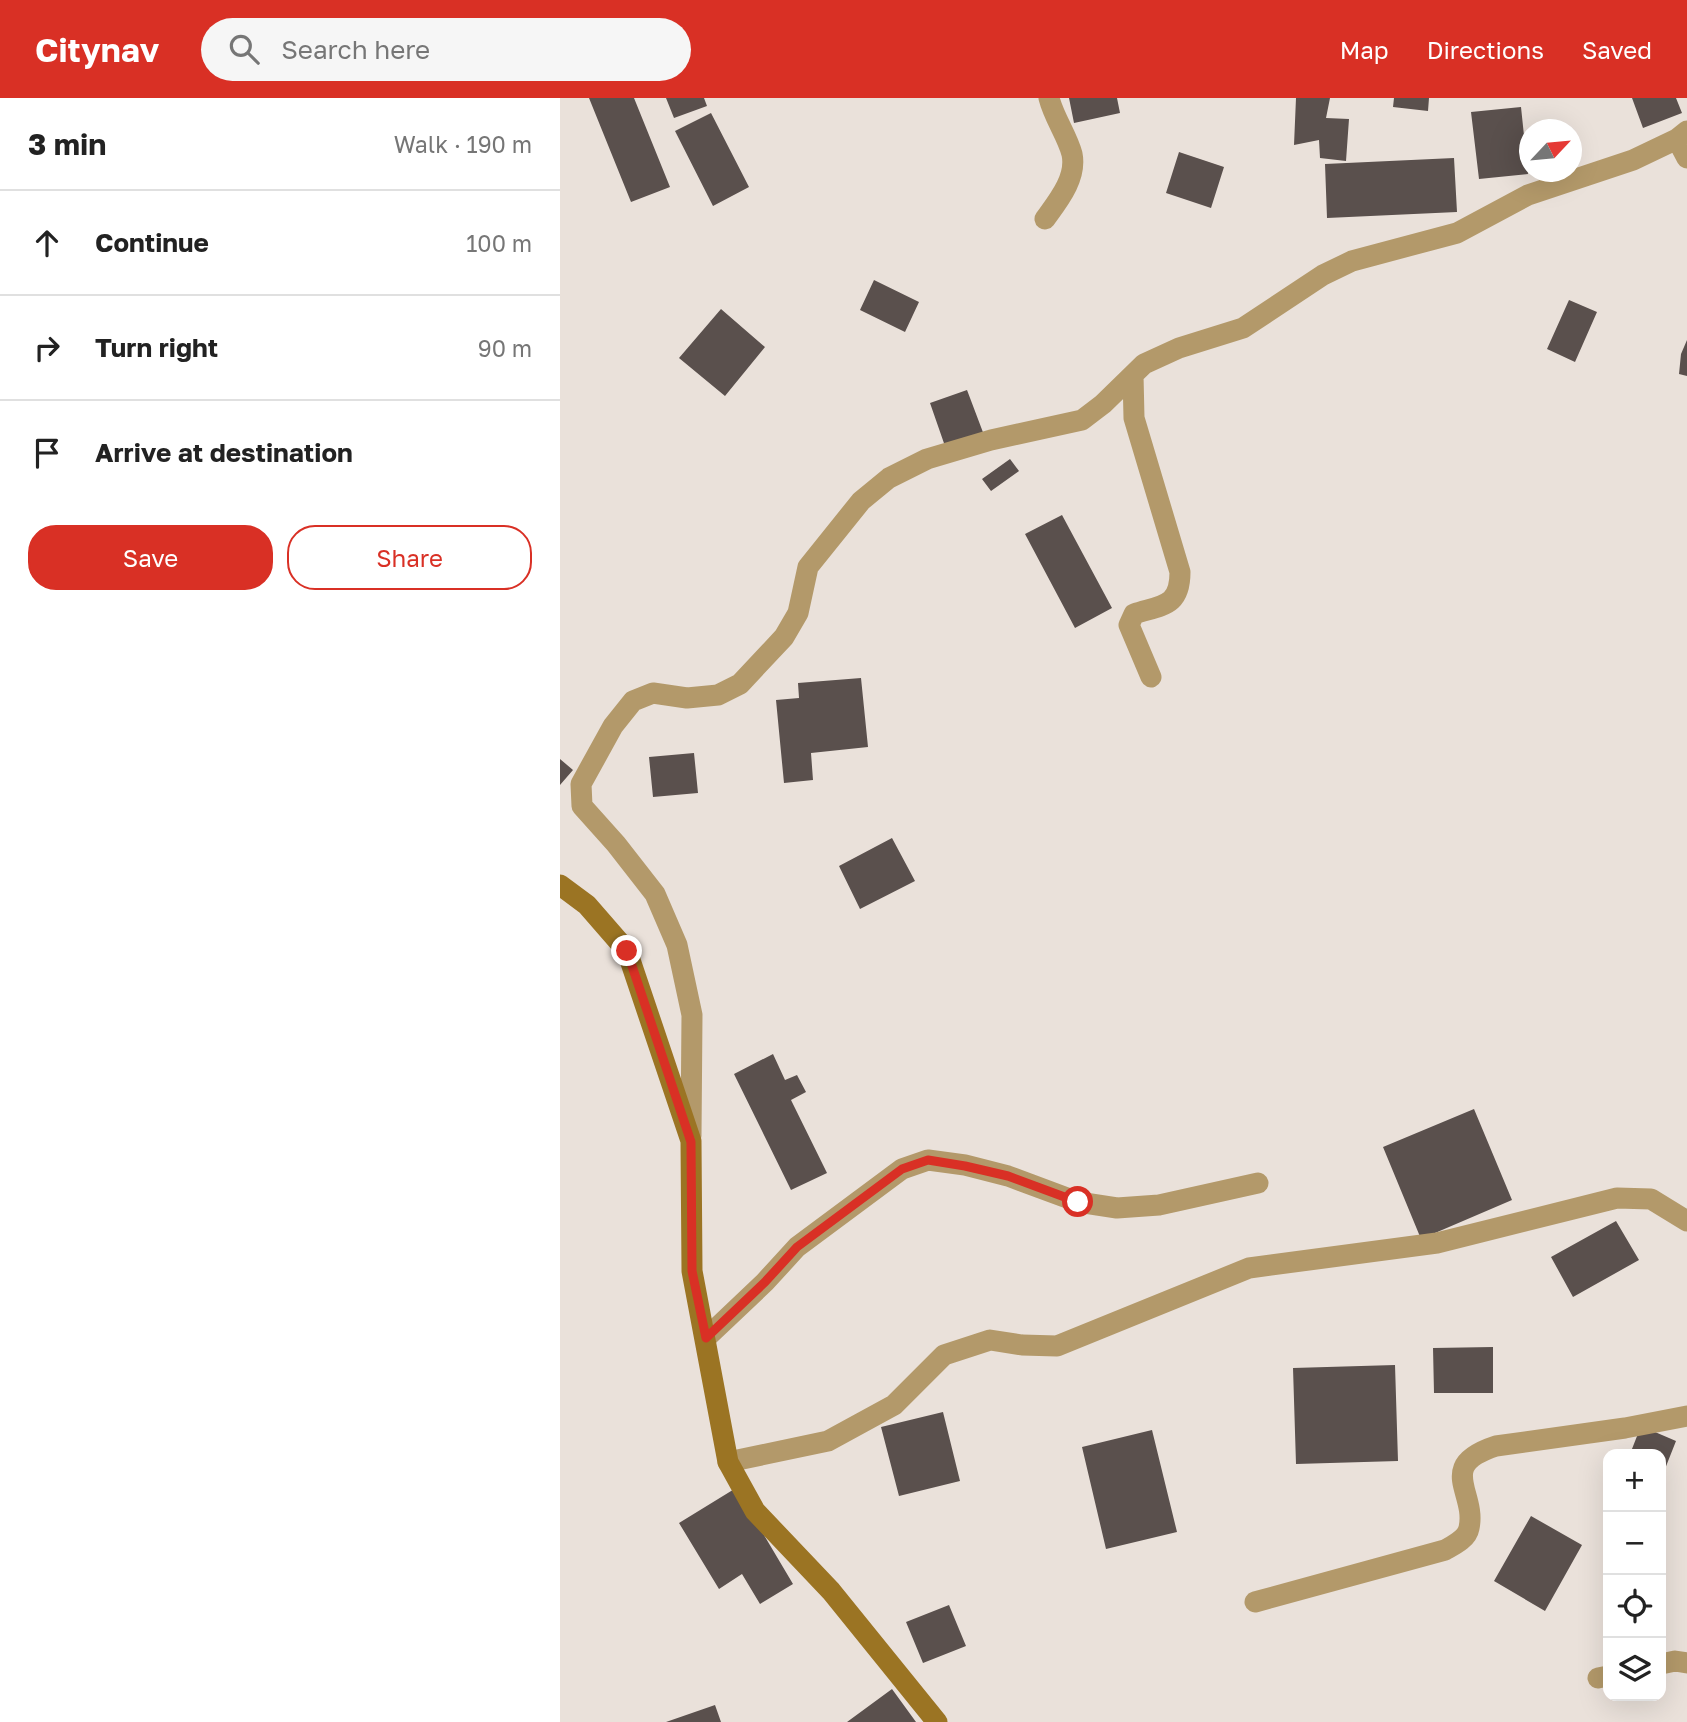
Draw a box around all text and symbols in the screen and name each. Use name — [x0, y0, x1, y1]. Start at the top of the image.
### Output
search box — [201, 18, 691, 81]
text: Citynav — [35, 30, 159, 69]
icon: search — [225, 30, 263, 68]
text: Search here — [281, 34, 430, 65]
text: Map — [1340, 35, 1389, 64]
text: Directions — [1427, 35, 1544, 64]
text: Saved — [1582, 35, 1652, 64]
north arrow — [1519, 119, 1582, 182]
text: 3 min — [28, 126, 106, 162]
text: Walk · 190 m — [394, 130, 532, 158]
icon: ahead — [28, 224, 66, 262]
text: Continue — [95, 227, 209, 258]
text: 100 m — [466, 229, 532, 257]
icon: right — [28, 329, 66, 367]
text: Turn right — [95, 332, 218, 363]
text: 90 m — [478, 334, 532, 362]
icon: arrive — [28, 434, 66, 472]
text: Arrive at destination — [95, 437, 353, 468]
button: Save — [28, 525, 273, 590]
button: Share — [287, 525, 532, 590]
route end — [611, 935, 642, 966]
route start — [1062, 1186, 1093, 1217]
map controls — [1603, 1449, 1666, 1701]
button: + — [1603, 1449, 1666, 1512]
button: − — [1603, 1512, 1666, 1575]
button: locate — [1603, 1575, 1666, 1638]
button: layers — [1603, 1638, 1666, 1701]

